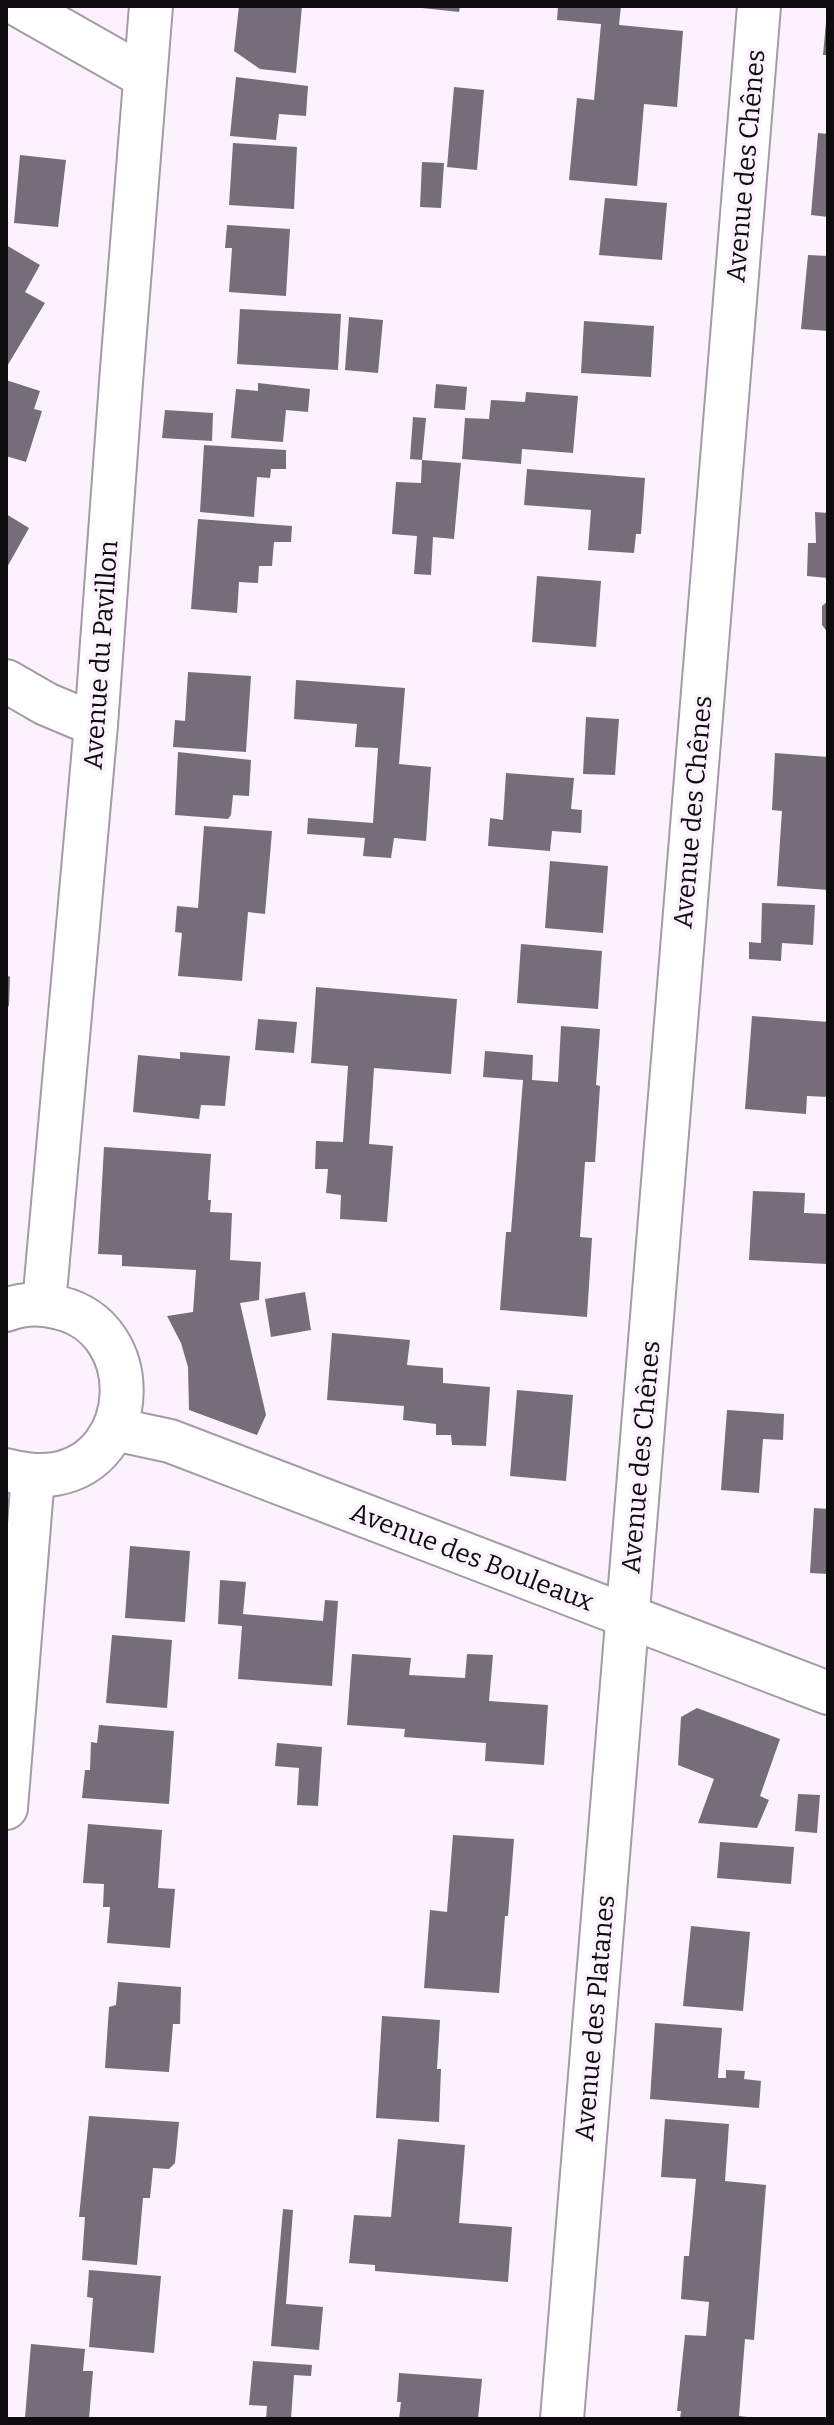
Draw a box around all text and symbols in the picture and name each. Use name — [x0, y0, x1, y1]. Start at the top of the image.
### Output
street label: Avenue des Chênes — [720, 48, 772, 284]
street label: Avenue du Pavillon — [78, 539, 125, 771]
street label: Avenue des Chênes — [667, 694, 719, 930]
street label: Avenue des Chênes — [615, 1339, 667, 1575]
street label: Avenue des Bouleaux — [346, 1496, 598, 1618]
street label: Avenue des Platanes — [569, 1894, 621, 2142]

